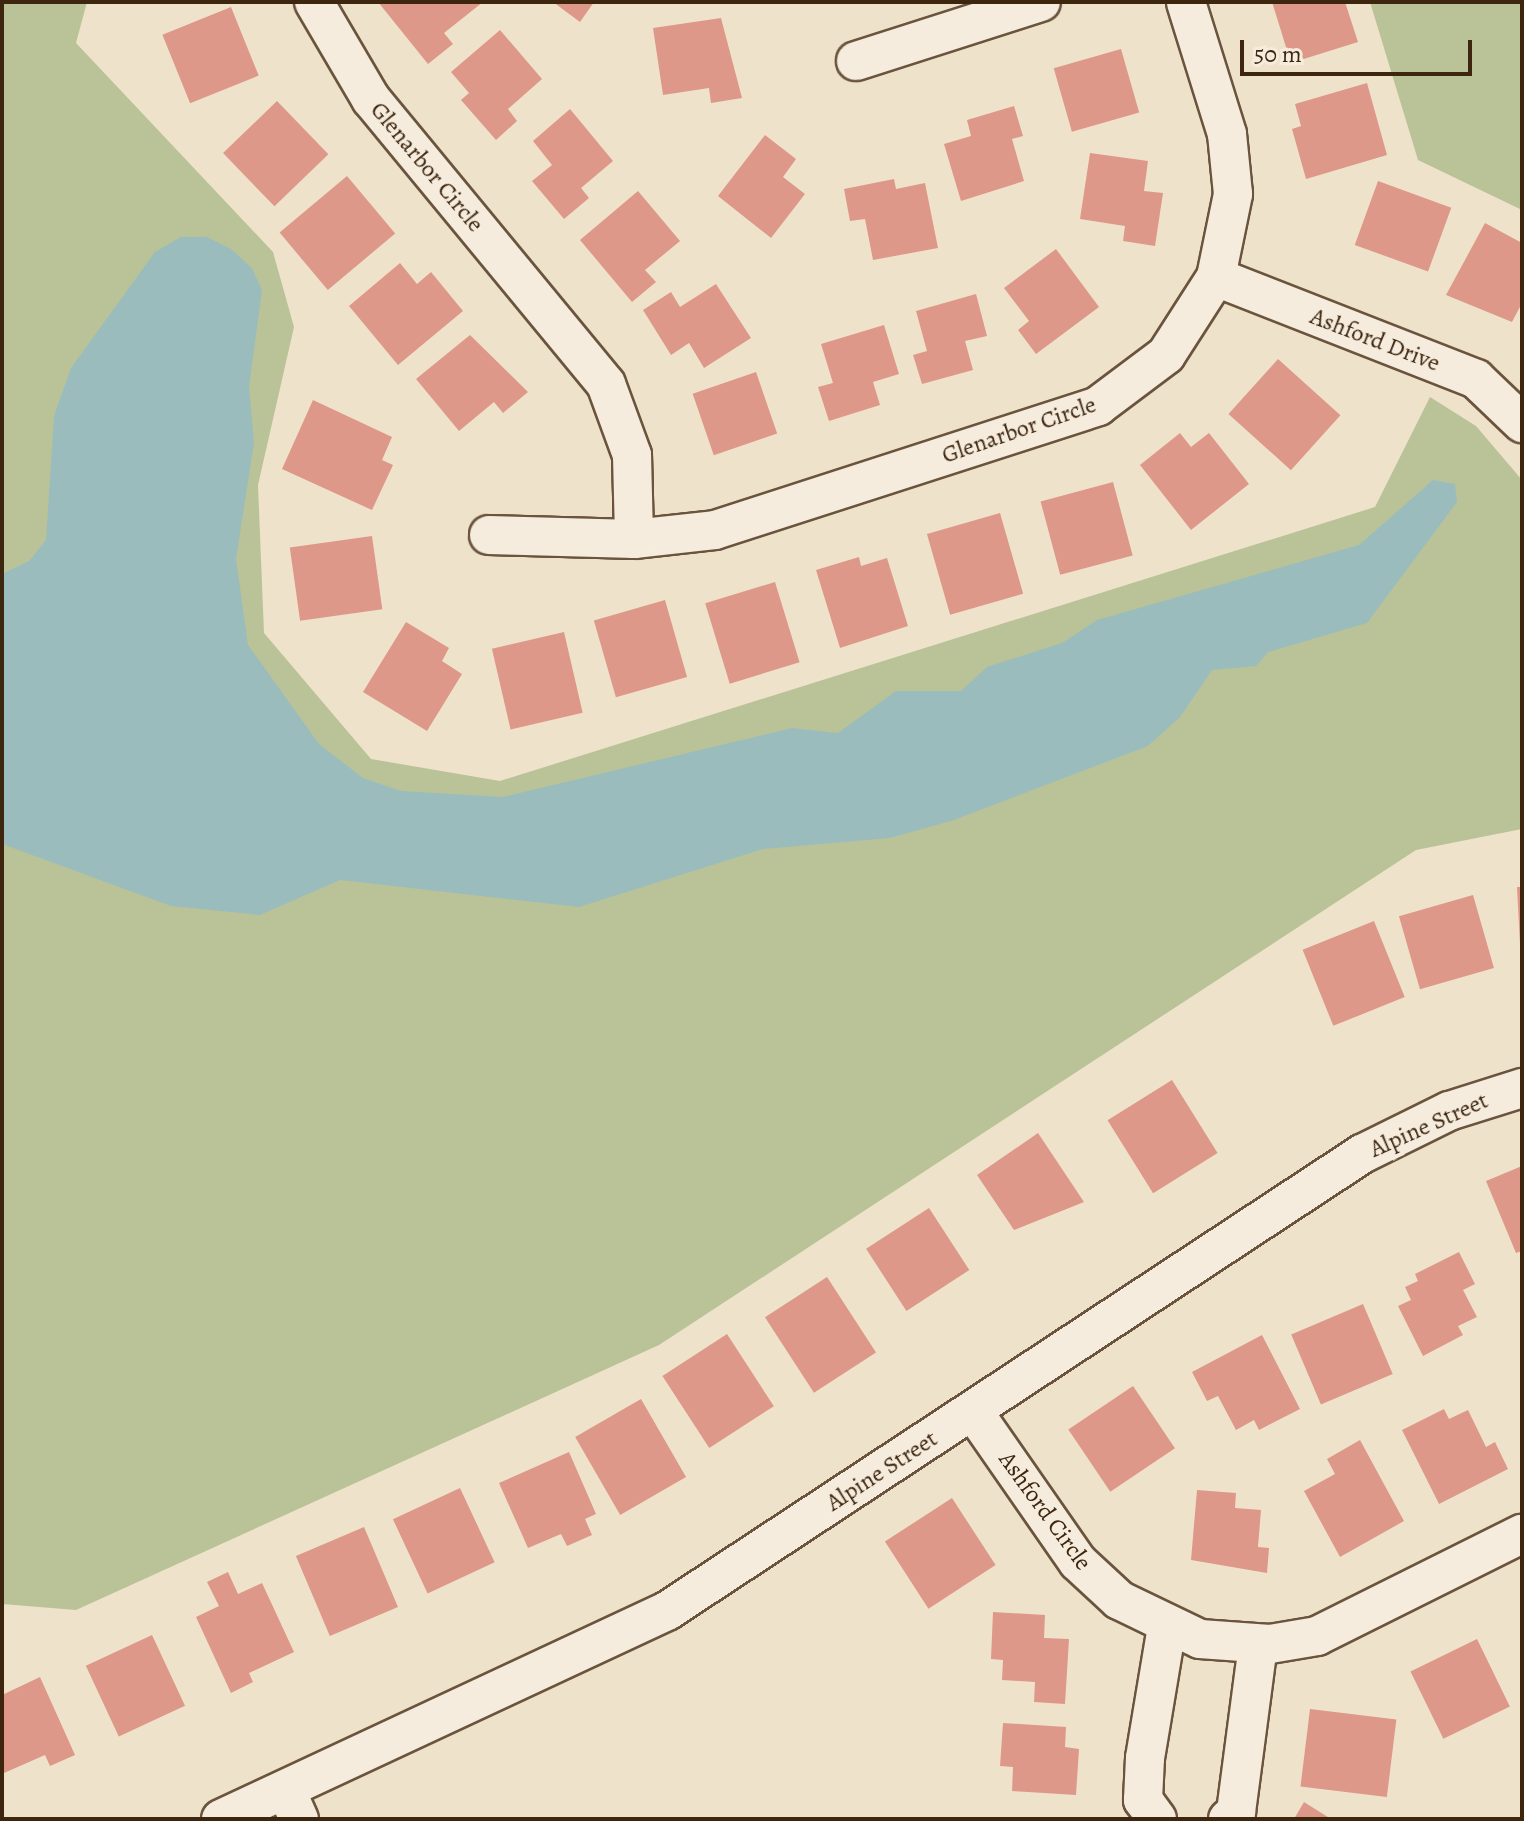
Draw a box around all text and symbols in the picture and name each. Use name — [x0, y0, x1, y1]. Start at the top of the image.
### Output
scale bar — [1244, 24, 1476, 74]
text: 50 m — [1254, 38, 1302, 70]
street label: Glenarbor Circle — [364, 96, 490, 238]
street label: Ashford Drive — [1306, 302, 1444, 378]
street label: Glenarbor Circle — [938, 390, 1100, 470]
street label: Alpine Street — [1365, 1086, 1493, 1164]
street label: Alpine Street — [821, 1424, 943, 1518]
street label: Ashford Circle — [992, 1446, 1098, 1576]

